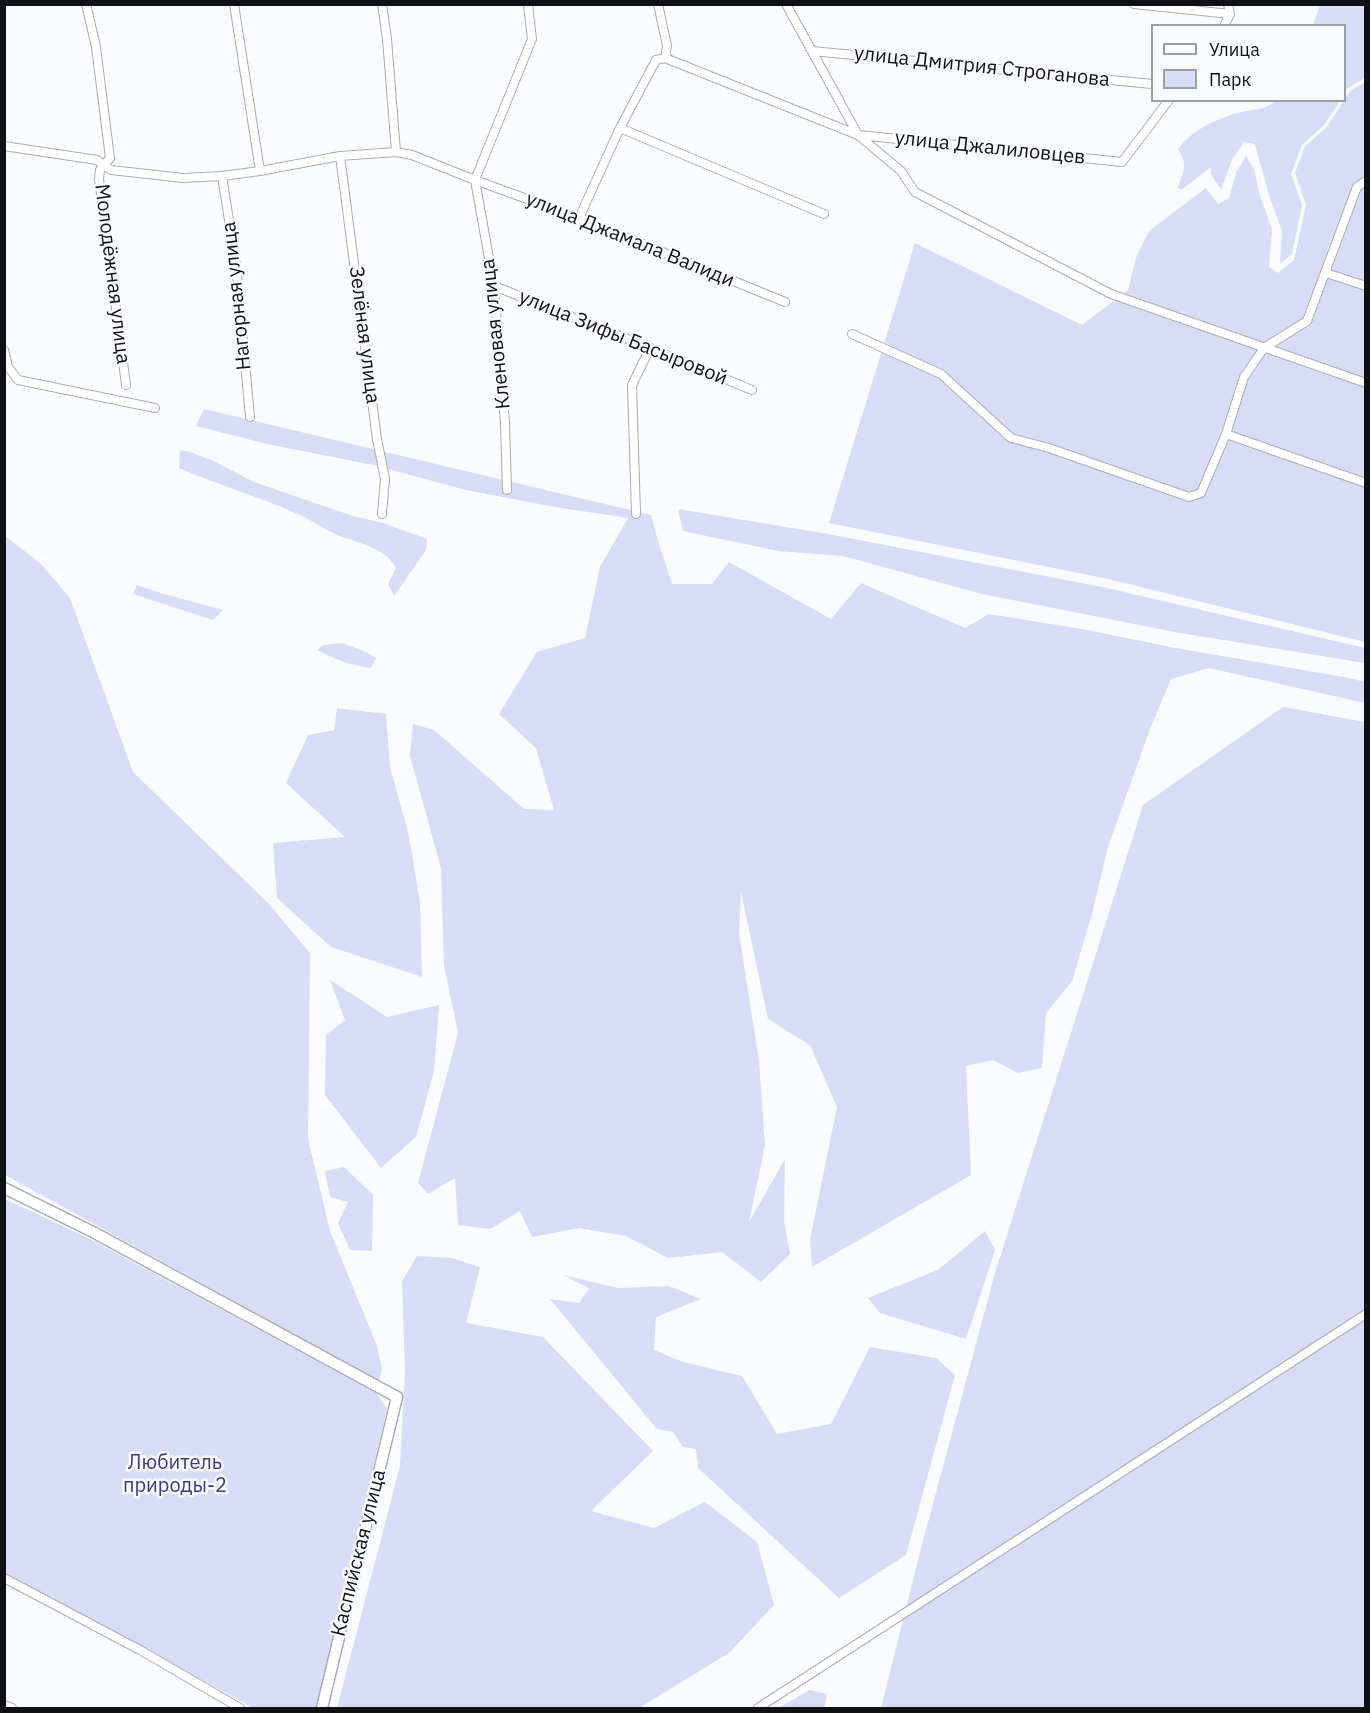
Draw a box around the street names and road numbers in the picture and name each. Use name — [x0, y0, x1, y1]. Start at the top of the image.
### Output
street label: улица Дмитрия Строганова — [853, 42, 1111, 92]
street label: улица Джалиловцев — [893, 126, 1087, 170]
street label: Молодёжная улица — [89, 183, 135, 365]
street label: улица Джамала Валиди — [522, 187, 738, 293]
street label: Нагорная улица — [217, 221, 257, 371]
street label: Кленовая улица — [476, 258, 516, 410]
street label: Зелёная улица — [344, 265, 384, 405]
street label: улица Зифы Басыровой — [515, 285, 731, 391]
street label: Каспийская улица — [327, 1467, 391, 1639]

